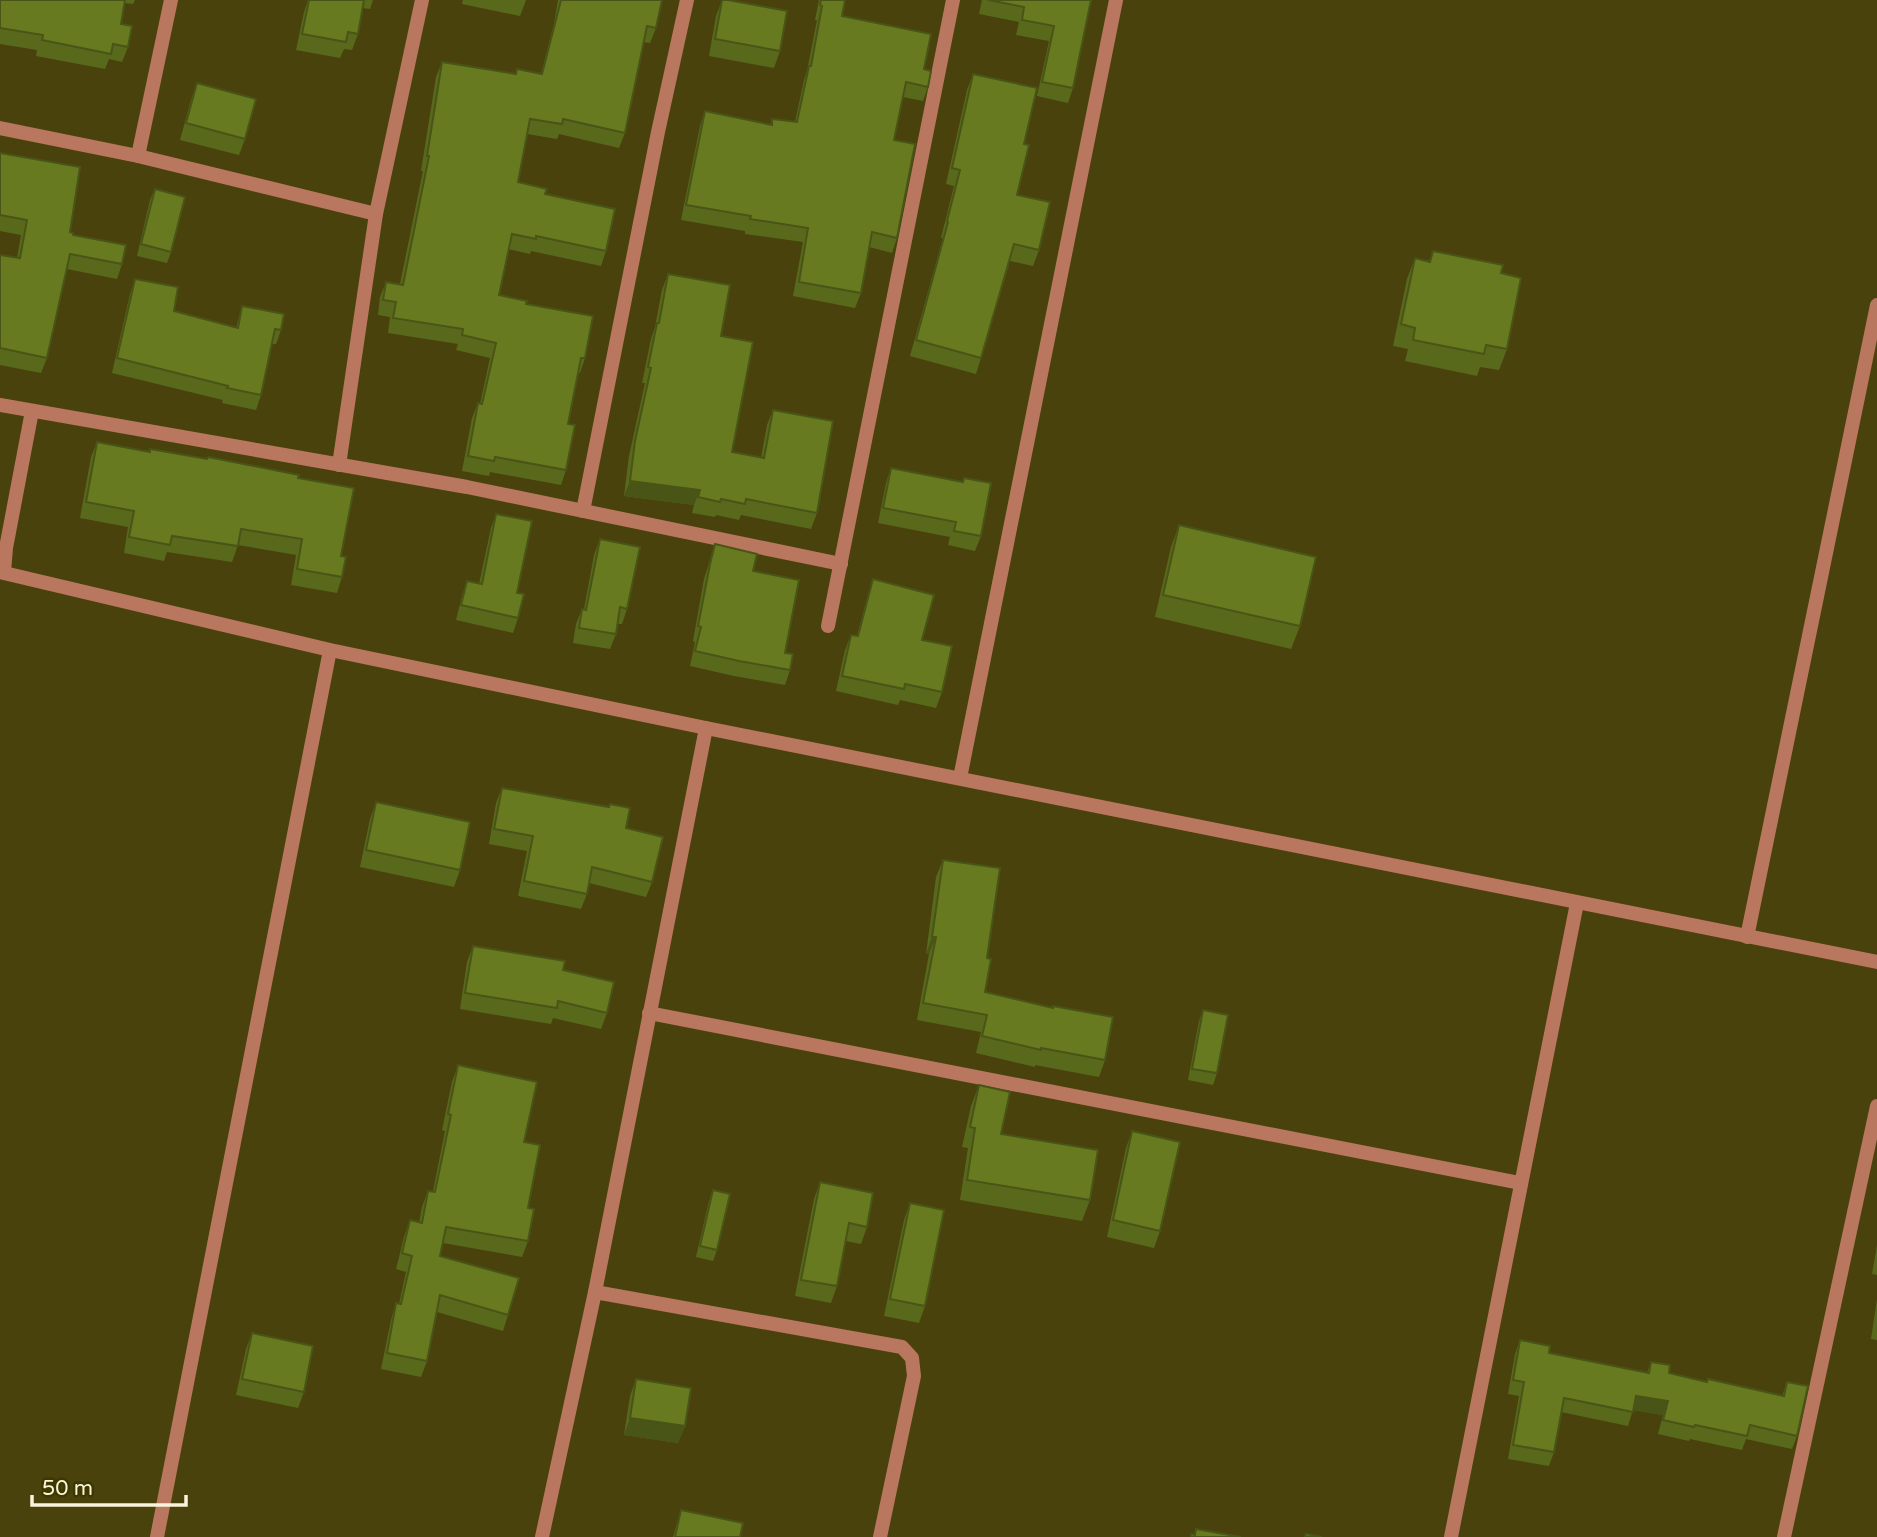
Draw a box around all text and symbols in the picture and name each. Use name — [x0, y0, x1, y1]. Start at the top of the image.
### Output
scale bar — [32, 1464, 186, 1508]
text: 50 m — [42, 1476, 93, 1501]

